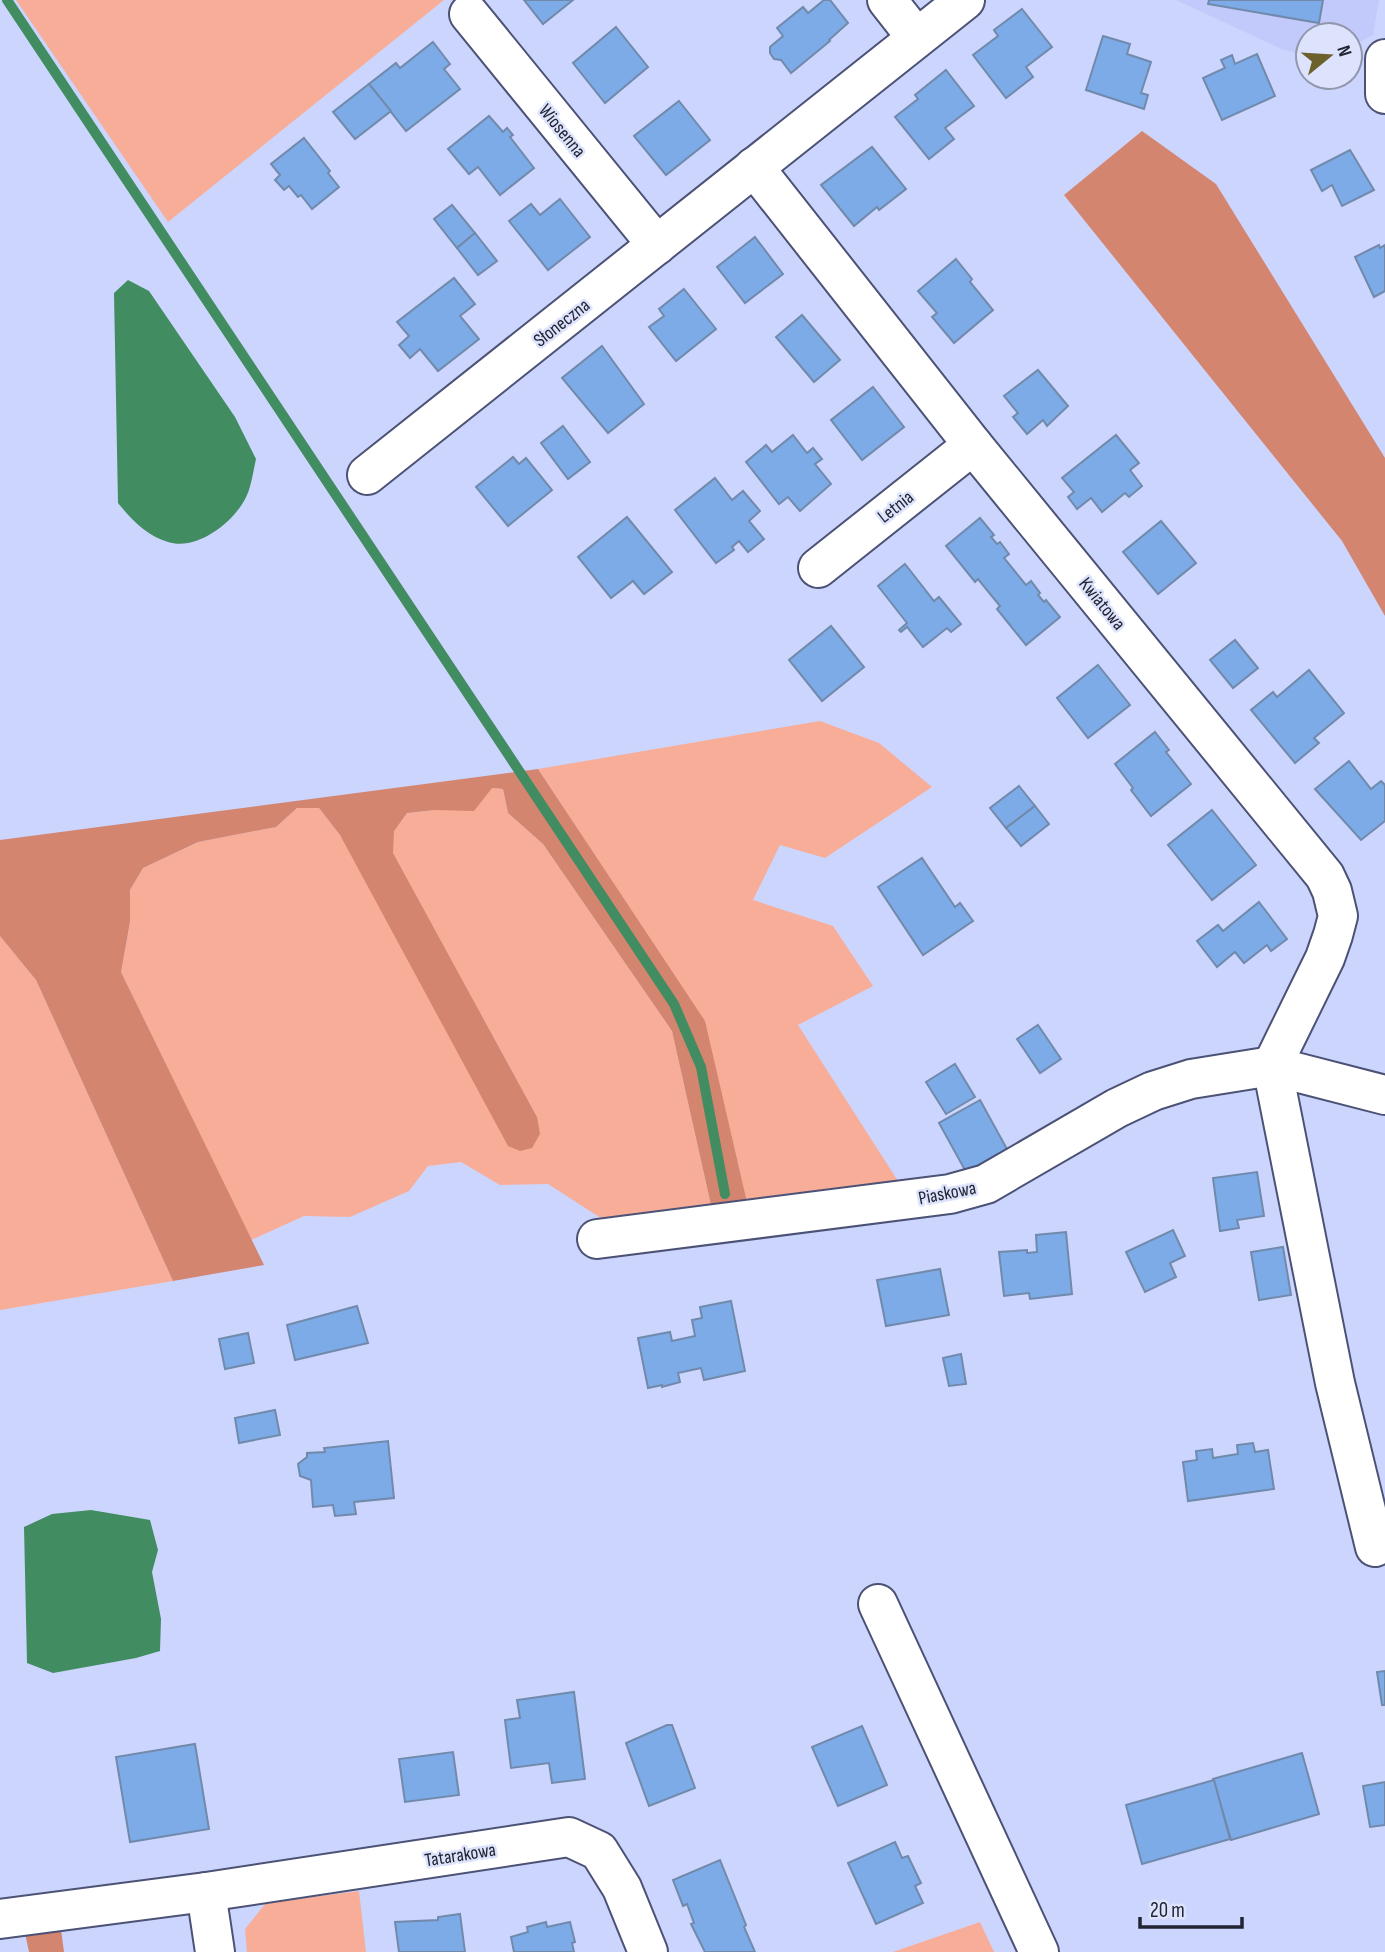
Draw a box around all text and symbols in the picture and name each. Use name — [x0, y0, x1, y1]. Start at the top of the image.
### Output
north arrow — [1294, 21, 1364, 91]
text: N — [1331, 43, 1356, 60]
street label: Wiosenna — [533, 100, 590, 162]
street label: Słoneczna — [529, 294, 595, 352]
street label: Letnia — [873, 486, 918, 528]
street label: Kwiatowa — [1074, 573, 1130, 635]
street label: Piaskowa — [917, 1177, 978, 1210]
street label: Tatarakowa — [423, 1839, 497, 1872]
scale bar — [1140, 1885, 1242, 1929]
text: 20 m — [1150, 1898, 1185, 1923]

